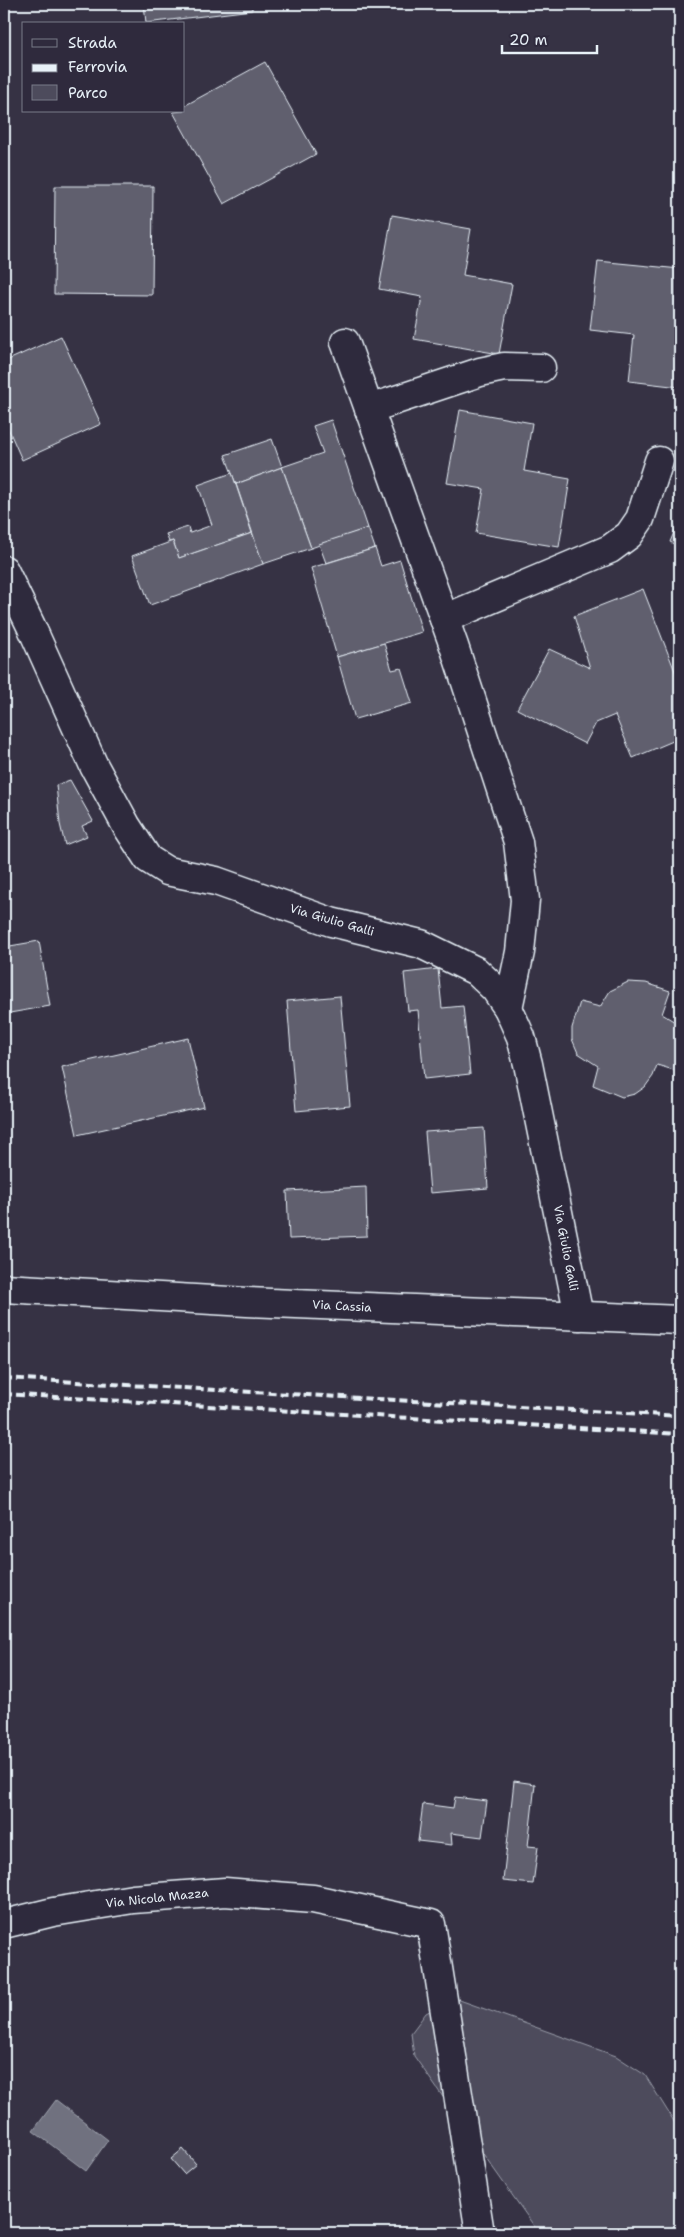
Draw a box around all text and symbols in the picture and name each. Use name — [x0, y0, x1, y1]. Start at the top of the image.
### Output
legend — [22, 22, 185, 112]
scale bar — [502, 22, 596, 54]
text: 20 m — [509, 30, 548, 50]
text: Strada — [68, 33, 117, 53]
text: Ferrovia — [68, 57, 128, 77]
text: Parco — [68, 83, 108, 103]
street label: Via Giulio Galli — [288, 900, 376, 940]
street label: Via Giulio Galli — [550, 1204, 582, 1292]
street label: Via Cassia — [312, 1296, 373, 1316]
street label: Via Nicola Mazza — [105, 1885, 210, 1911]

